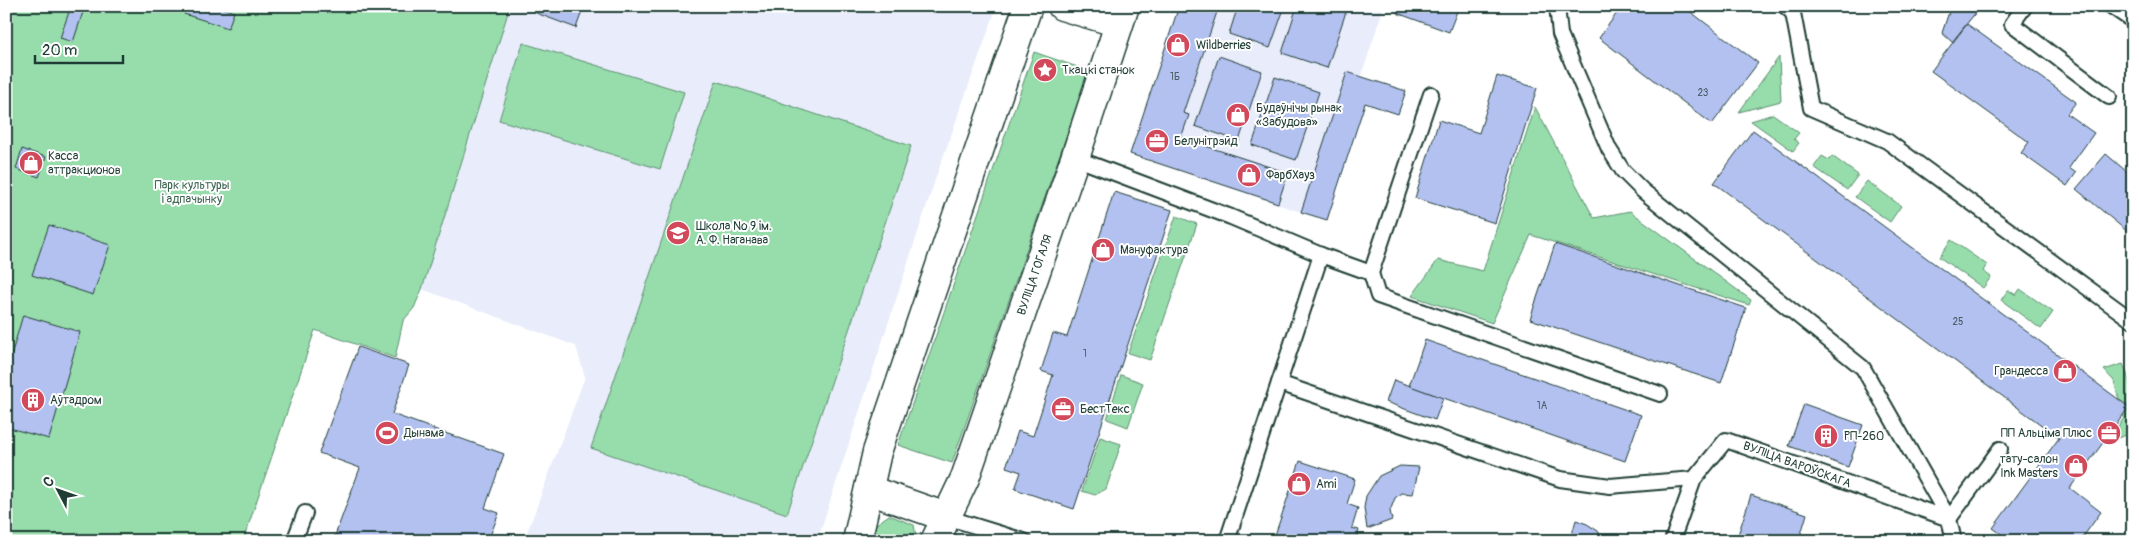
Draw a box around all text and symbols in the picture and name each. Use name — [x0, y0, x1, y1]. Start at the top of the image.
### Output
scale bar — [35, 32, 122, 64]
shop icon: Wildberries — [1165, 32, 1191, 58]
place label: Wildberries — [1196, 38, 1252, 53]
text: 20 m — [42, 41, 77, 60]
place icon: Ткацкі станок — [1032, 57, 1058, 83]
place label: Ткацкі станок — [1062, 63, 1135, 78]
house number: 1Б — [1170, 71, 1180, 83]
house number: 23 — [1698, 87, 1709, 99]
place label: Будаўнічы рынак «Забудова» — [1256, 101, 1342, 130]
shop icon: Будаўнічы рынак «Забудова» — [1225, 102, 1251, 128]
office icon: Белунітрэйд — [1144, 128, 1170, 154]
place label: Белунітрэйд — [1174, 134, 1239, 149]
place label: Касса аттракционов — [48, 149, 121, 178]
shop icon: Касса аттракционов — [18, 150, 44, 176]
shop icon: ФарбХауз — [1236, 162, 1262, 188]
place label: ФарбХауз — [1266, 168, 1315, 183]
park label: Парк культуры і адпачынку — [155, 178, 230, 207]
place label: Школа № 9 ім. А. Ф. Наганава — [696, 219, 772, 248]
school or university icon: Школа № 9 ім. А. Ф. Наганава — [665, 220, 691, 246]
street label: ВУЛІЦА ГОГАЛЯ — [1014, 233, 1056, 317]
shop icon: Мануфактура — [1090, 237, 1116, 263]
place label: Мануфактура — [1120, 243, 1188, 258]
house number: 25 — [1952, 316, 1964, 328]
house number: 1 — [1083, 348, 1087, 360]
shop icon: Грандесса — [2052, 358, 2078, 384]
place label: Грандесса — [1994, 364, 2048, 379]
building icon: Аўтадром — [20, 387, 46, 413]
place label: Аўтадром — [50, 393, 102, 408]
office icon: БестТекс — [1050, 396, 1076, 422]
house number: 1А — [1537, 400, 1548, 412]
place label: БестТекс — [1080, 402, 1130, 417]
sports icon: Дынама — [374, 420, 400, 446]
office icon: ПП Альціма Плюс — [2096, 420, 2122, 446]
building icon: РП-260 — [1813, 423, 1839, 449]
place label: Дынама — [403, 426, 444, 441]
place label: ПП Альціма Плюс — [2001, 426, 2092, 441]
place label: РП-260 — [1844, 429, 1884, 444]
street label: ВУЛІЦА ВАРОЎСКАГА — [1741, 438, 1854, 492]
place label: тату-салон Ink Masters — [2000, 452, 2059, 481]
shop icon: тату-салон Ink Masters — [2063, 453, 2089, 479]
north arrow — [32, 464, 82, 514]
shop icon: Ami — [1286, 471, 1312, 497]
text: С — [39, 473, 58, 491]
place label: Ami — [1316, 477, 1336, 492]

